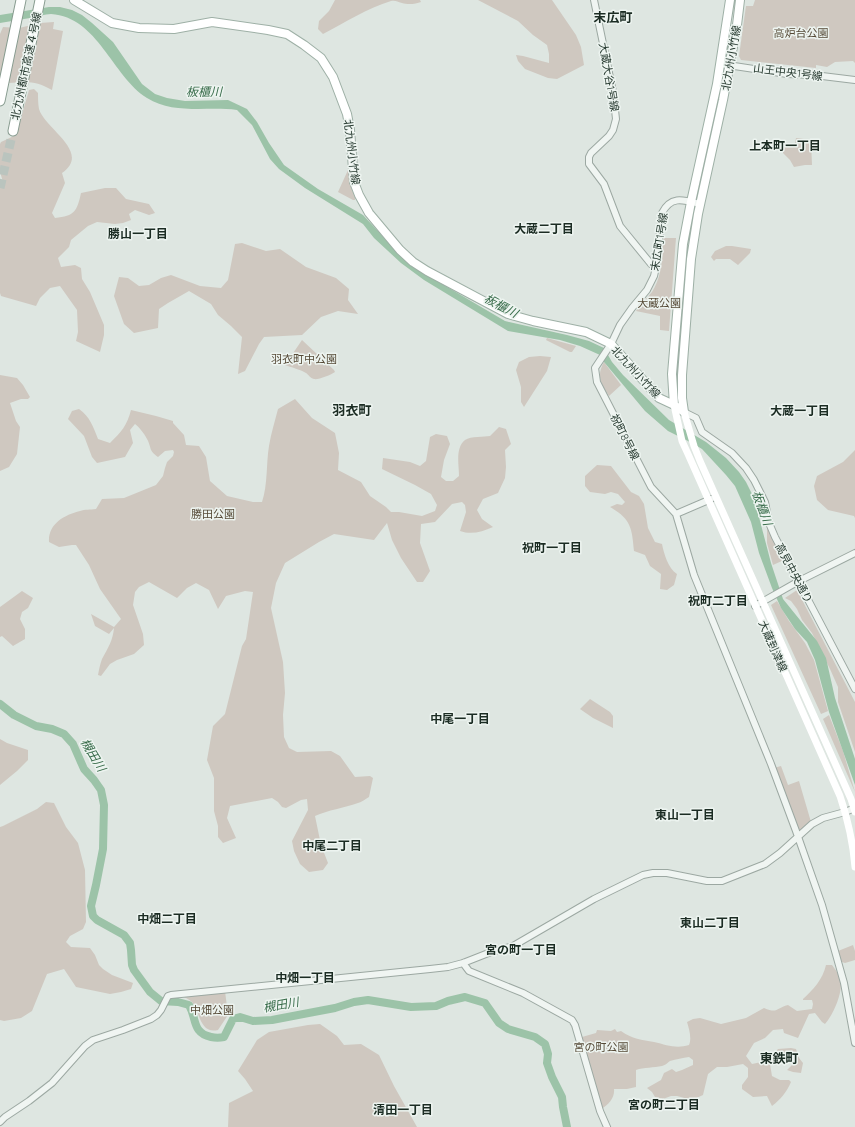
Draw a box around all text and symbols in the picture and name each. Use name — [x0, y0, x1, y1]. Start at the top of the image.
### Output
district label: 末広町 — [593, 9, 633, 25]
street label: 北九州都市高速４号線 — [8, 11, 44, 121]
street label: 北九州小竹線 — [718, 24, 744, 92]
park label: 高炉台公園 — [774, 26, 829, 40]
street label: 大蔵大谷1号線 — [596, 41, 622, 113]
street label: 山王中央1号線 — [752, 61, 824, 83]
water label: 板櫃川 — [186, 84, 224, 99]
street label: 北九州小竹線 — [341, 118, 363, 186]
district label: 上本町一丁目 — [749, 138, 821, 153]
street label: 末広町1号線 — [647, 212, 671, 272]
district label: 大蔵二丁目 — [514, 221, 574, 236]
district label: 勝山一丁目 — [108, 226, 168, 241]
water label: 板櫃川 — [482, 290, 522, 322]
park label: 大蔵公園 — [637, 296, 681, 310]
street label: 北九州小竹線 — [608, 343, 664, 401]
park label: 羽衣町中公園 — [271, 352, 337, 366]
district label: 羽衣町 — [332, 402, 372, 418]
district label: 大蔵一丁目 — [770, 403, 830, 418]
street label: 祝町8号線 — [607, 412, 643, 462]
water label: 板櫃川 — [749, 488, 776, 529]
park label: 勝田公園 — [191, 507, 235, 521]
district label: 祝町一丁目 — [522, 540, 582, 555]
street label: 高見中央通り — [772, 541, 816, 605]
district label: 祝町二丁目 — [688, 593, 748, 608]
street label: 大蔵到津線 — [755, 618, 791, 674]
district label: 中尾一丁目 — [430, 711, 490, 726]
water label: 槻田川 — [78, 735, 110, 776]
district label: 東山一丁目 — [655, 807, 715, 822]
district label: 中尾二丁目 — [302, 838, 362, 853]
district label: 中畑二丁目 — [137, 911, 197, 926]
district label: 東山二丁目 — [680, 915, 740, 930]
district label: 宮の町一丁目 — [485, 942, 557, 957]
district label: 中畑一丁目 — [275, 970, 335, 985]
water label: 槻田川 — [262, 994, 302, 1015]
park label: 中畑公園 — [190, 1003, 234, 1017]
park label: 宮の町公園 — [574, 1040, 629, 1054]
district label: 東鉄町 — [759, 1050, 799, 1066]
district label: 宮の町二丁目 — [628, 1097, 700, 1112]
district label: 清田一丁目 — [373, 1102, 433, 1117]

